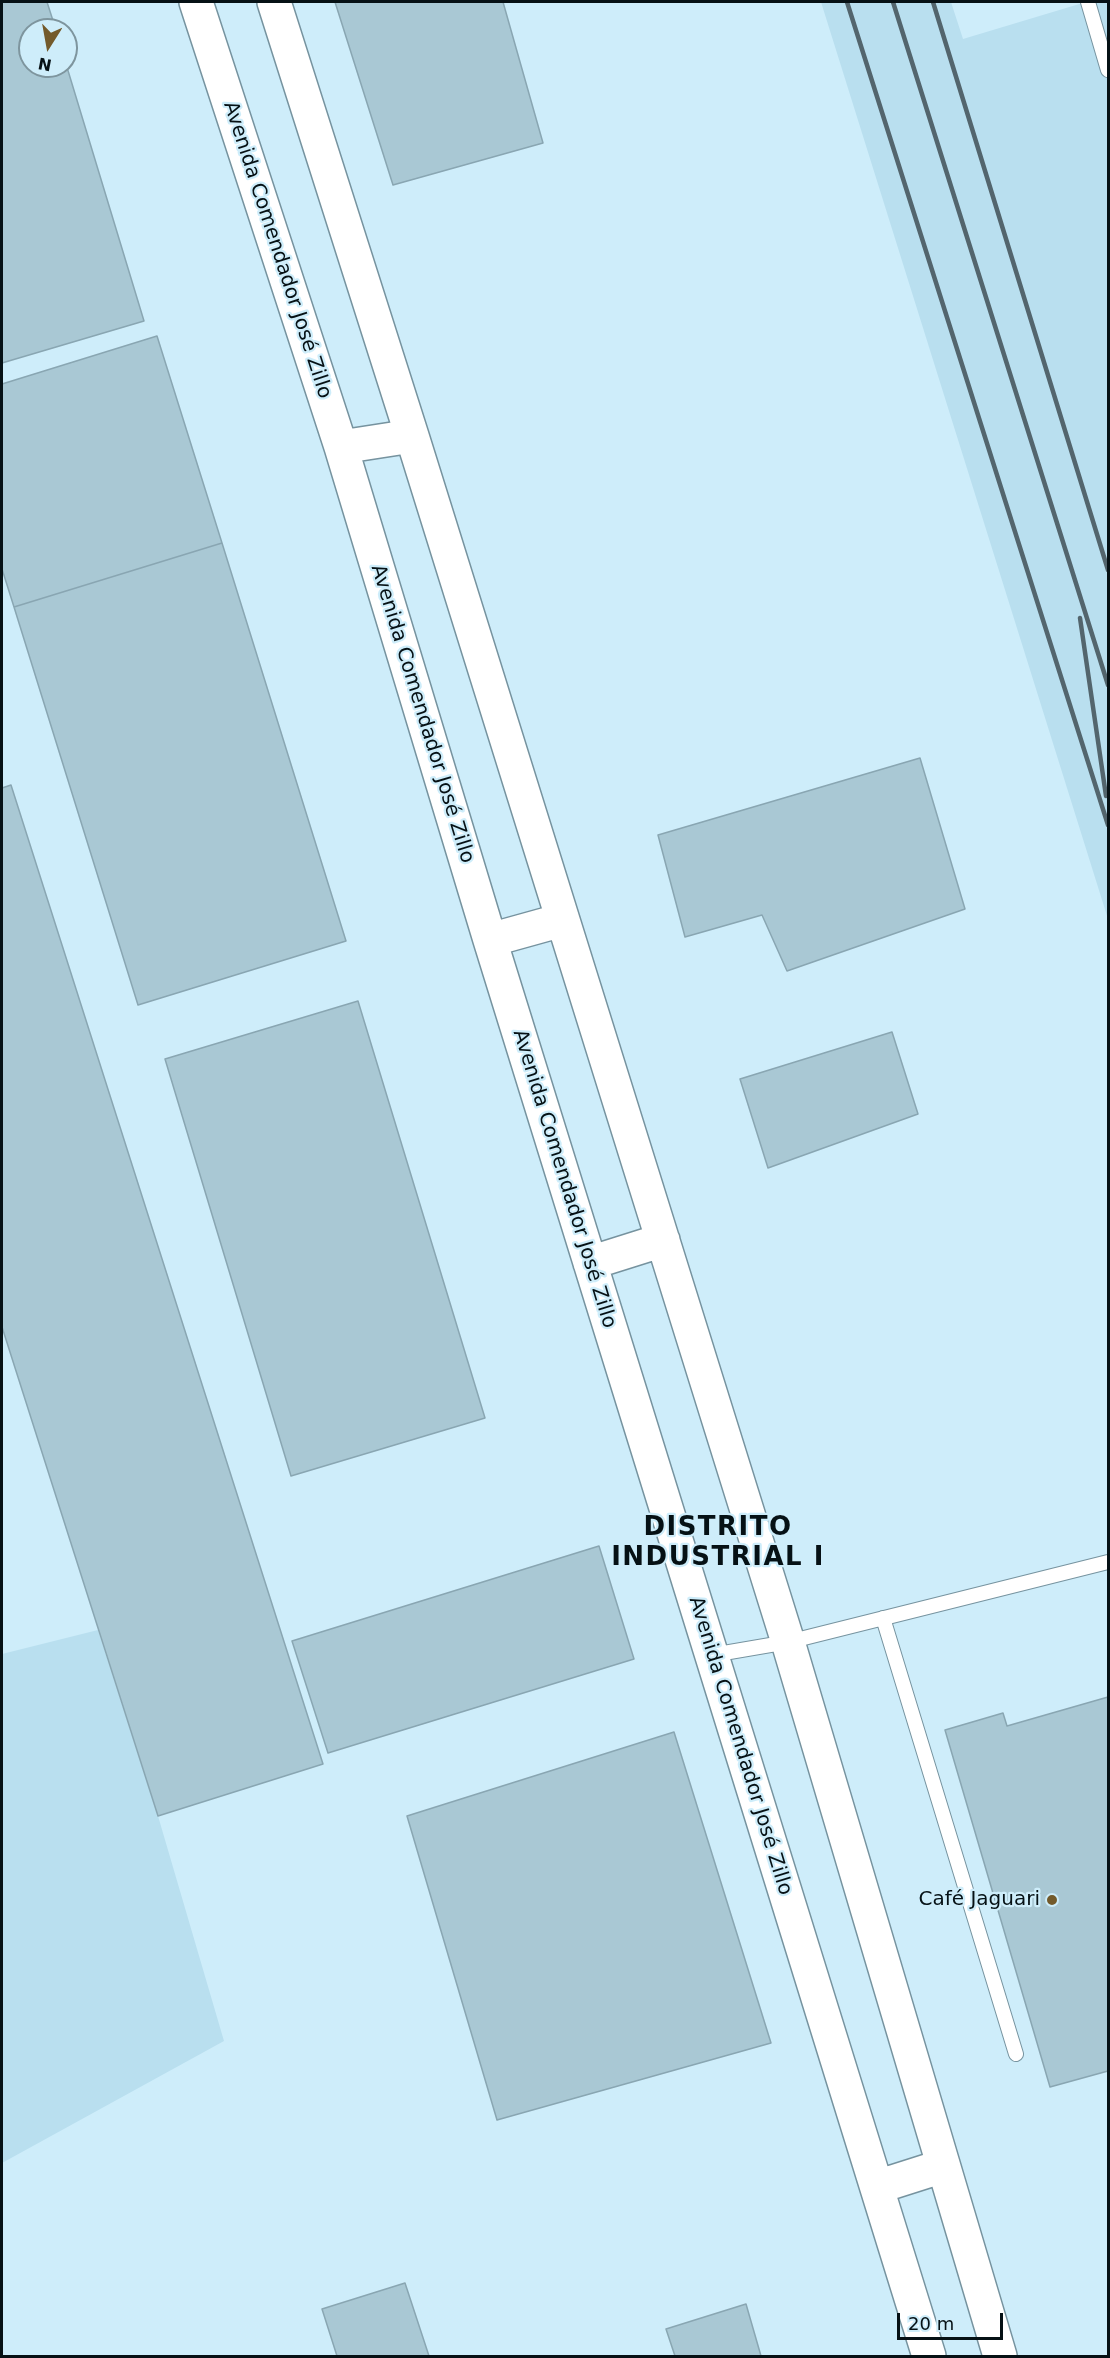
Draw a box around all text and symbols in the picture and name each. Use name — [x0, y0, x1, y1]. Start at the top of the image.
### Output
north arrow — [18, 18, 78, 78]
text: N — [36, 54, 53, 75]
street label: Avenida Comendador José Zillo — [218, 98, 336, 402]
street label: Avenida Comendador José Zillo — [365, 562, 479, 866]
street label: Avenida Comendador José Zillo — [507, 1027, 621, 1331]
district label: DISTRITO INDUSTRIAL I — [611, 1512, 825, 1574]
street label: Avenida Comendador José Zillo — [683, 1594, 797, 1898]
place label: Café Jaguari — [919, 1888, 1040, 1912]
marker: Café Jaguari — [1045, 1893, 1059, 1907]
scale bar — [900, 2301, 1006, 2339]
text: 20 m — [908, 2313, 954, 2334]

